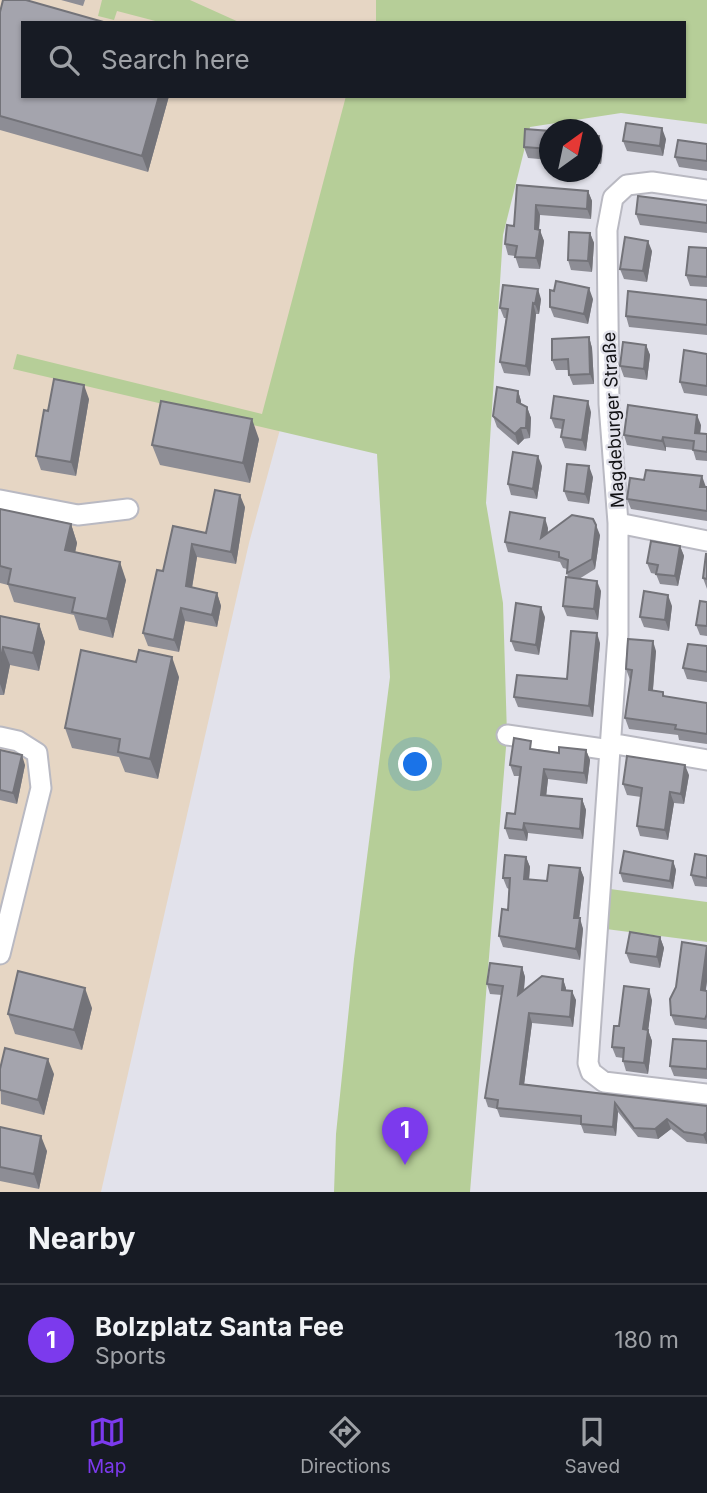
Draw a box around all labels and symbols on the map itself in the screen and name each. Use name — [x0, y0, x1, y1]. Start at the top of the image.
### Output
north arrow — [539, 119, 602, 182]
street label: Magdeburger Straße — [598, 331, 628, 509]
your location — [398, 747, 432, 781]
pin: 1 — [382, 1107, 428, 1165]

